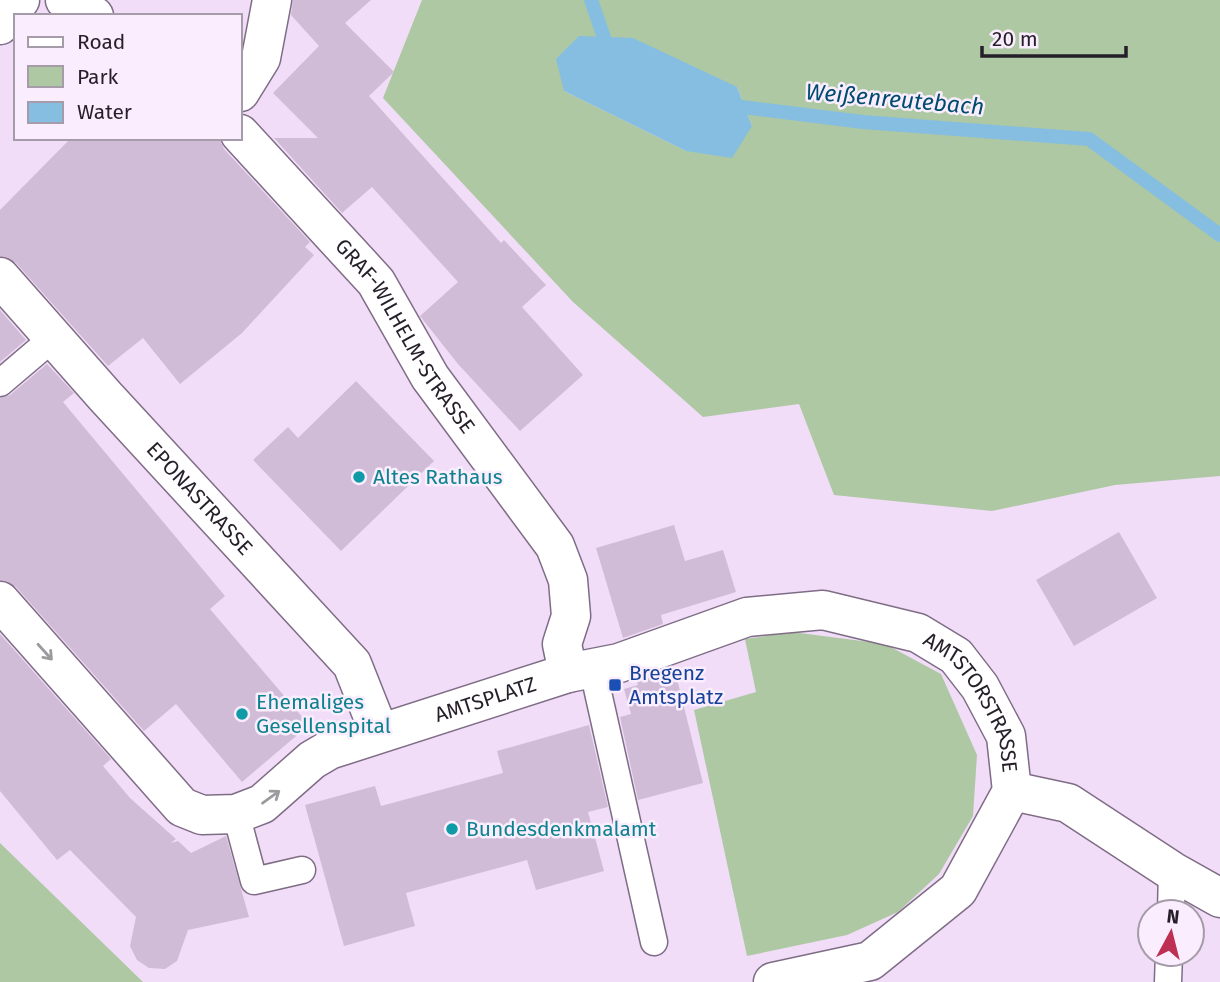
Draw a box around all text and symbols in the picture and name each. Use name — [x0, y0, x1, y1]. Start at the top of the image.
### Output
legend — [14, 14, 242, 140]
scale bar — [982, 14, 1126, 58]
text: 20 m — [992, 26, 1038, 52]
text: Road — [77, 29, 125, 55]
text: Park — [77, 64, 119, 90]
water label: Weißenreutebach — [805, 77, 985, 121]
text: Water — [77, 99, 132, 125]
street label: GRAF-WILHELM-STRASSE — [330, 233, 480, 439]
street label: EPONASTRASSE — [141, 436, 258, 561]
place label: Altes Rathaus — [373, 464, 503, 490]
marker: Altes Rathaus — [351, 469, 367, 485]
street label: AMTSTORSTRASSE — [919, 626, 1023, 774]
one-way arrow — [37, 643, 53, 661]
place label: Bregenz Amtsplatz — [629, 660, 723, 710]
street label: AMTSPLATZ — [431, 671, 539, 728]
marker: Bregenz Amtsplatz — [607, 677, 623, 693]
place label: Ehemaliges Gesellenspital — [256, 689, 391, 739]
marker: Ehemaliges Gesellenspital — [234, 706, 250, 722]
one-way arrow — [261, 790, 280, 804]
place label: Bundesdenkmalamt — [466, 816, 657, 842]
marker: Bundesdenkmalamt — [444, 821, 460, 837]
north arrow — [1136, 898, 1206, 968]
text: N — [1165, 904, 1181, 929]

